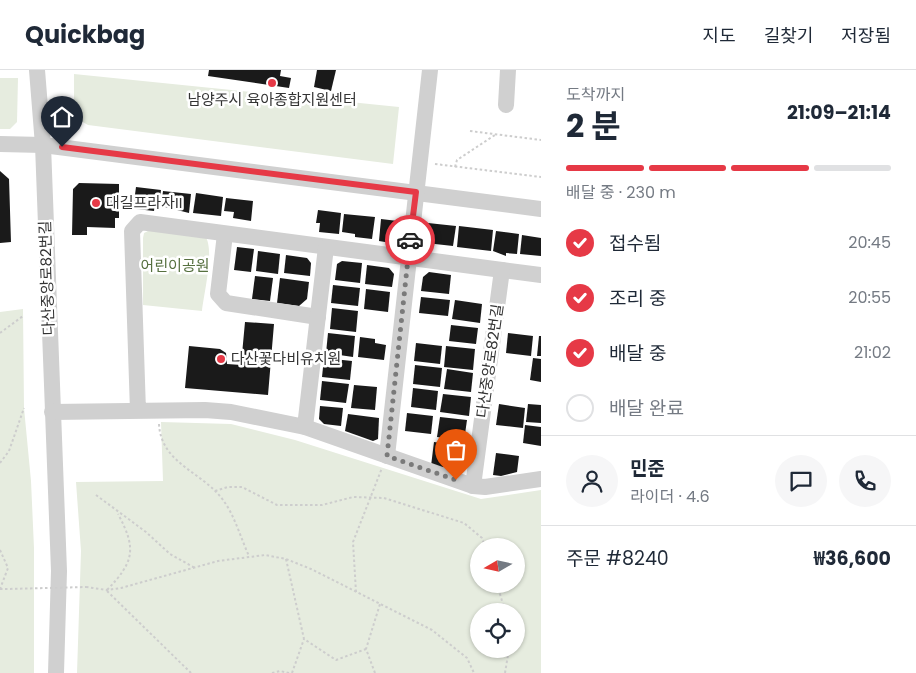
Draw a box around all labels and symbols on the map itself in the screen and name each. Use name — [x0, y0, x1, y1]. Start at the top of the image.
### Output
marker: 남양주시 육아종합지원센터 — [266, 77, 278, 89]
place label: 남양주시 육아종합지원센터 — [187, 89, 357, 110]
pin — [41, 96, 83, 147]
place label: 대길프라자II — [106, 192, 182, 213]
marker: 대길프라자II — [90, 197, 102, 209]
courier — [385, 215, 435, 265]
street label: 다산중앙로82번길 — [34, 220, 59, 336]
park label: 어린이공원 — [140, 255, 210, 276]
street label: 다산중앙로82번길 — [471, 303, 508, 419]
place label: 다산꽃다비유치원 — [231, 348, 341, 369]
marker: 다산꽃다비유치원 — [215, 353, 227, 365]
pin — [435, 429, 477, 480]
north arrow — [470, 538, 525, 592]

